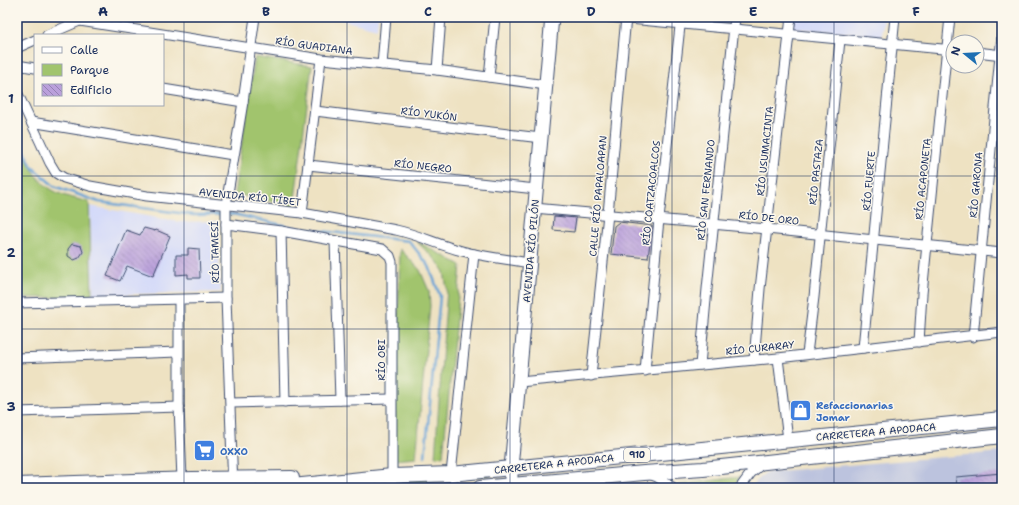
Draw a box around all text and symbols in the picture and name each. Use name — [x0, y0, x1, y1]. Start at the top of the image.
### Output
text: A — [98, 3, 108, 20]
text: B — [262, 3, 270, 20]
text: C — [424, 3, 432, 20]
text: D — [586, 3, 596, 20]
text: E — [749, 3, 758, 20]
text: F — [912, 3, 920, 20]
legend — [34, 34, 164, 106]
street label: RÍO GUADIANA — [274, 34, 354, 58]
north arrow — [945, 34, 985, 74]
text: Calle — [70, 42, 99, 58]
text: N — [947, 44, 965, 58]
text: Parque — [70, 62, 109, 78]
text: Edificio — [70, 82, 112, 98]
text: 1 — [8, 90, 14, 107]
street label: RÍO YUKÓN — [400, 104, 458, 124]
street label: RÍO USUMACINTA — [754, 106, 776, 196]
street label: CALLE RÍO PAPALOAPAN — [586, 135, 610, 257]
street label: RÍO ACAPONETA — [912, 137, 934, 221]
street label: RÍO PASTAZA — [806, 138, 826, 206]
street label: RÍO COATZACOALCOS — [639, 139, 663, 246]
street label: RÍO SAN FERNANDO — [694, 139, 718, 241]
street label: RÍO FUERTE — [860, 150, 878, 212]
street label: RÍO GARONA — [967, 151, 985, 219]
street label: RÍO NEGRO — [393, 157, 453, 175]
street label: AVENIDA RÍO TÍBET — [198, 185, 302, 209]
street label: AVENIDA RÍO PILÓN — [520, 199, 542, 303]
street label: RÍO DE ORO — [738, 208, 800, 228]
street label: RÍO TAMESÍ — [208, 220, 222, 283]
text: 2 — [6, 244, 16, 261]
street label: RÍO CURARAY — [725, 338, 795, 358]
street label: RÍO OBI — [375, 339, 388, 381]
text: 3 — [6, 398, 16, 415]
shop icon: Refaccionarias Jomar — [788, 398, 814, 424]
place label: Refaccionarias Jomar — [816, 399, 893, 424]
street label: CARRETERA A APODACA — [815, 420, 937, 444]
supermarket icon: OXXO — [191, 438, 217, 464]
place label: OXXO — [220, 445, 248, 458]
road number: 910 — [624, 448, 650, 462]
street label: CARRETERA A APODACA — [493, 451, 615, 477]

